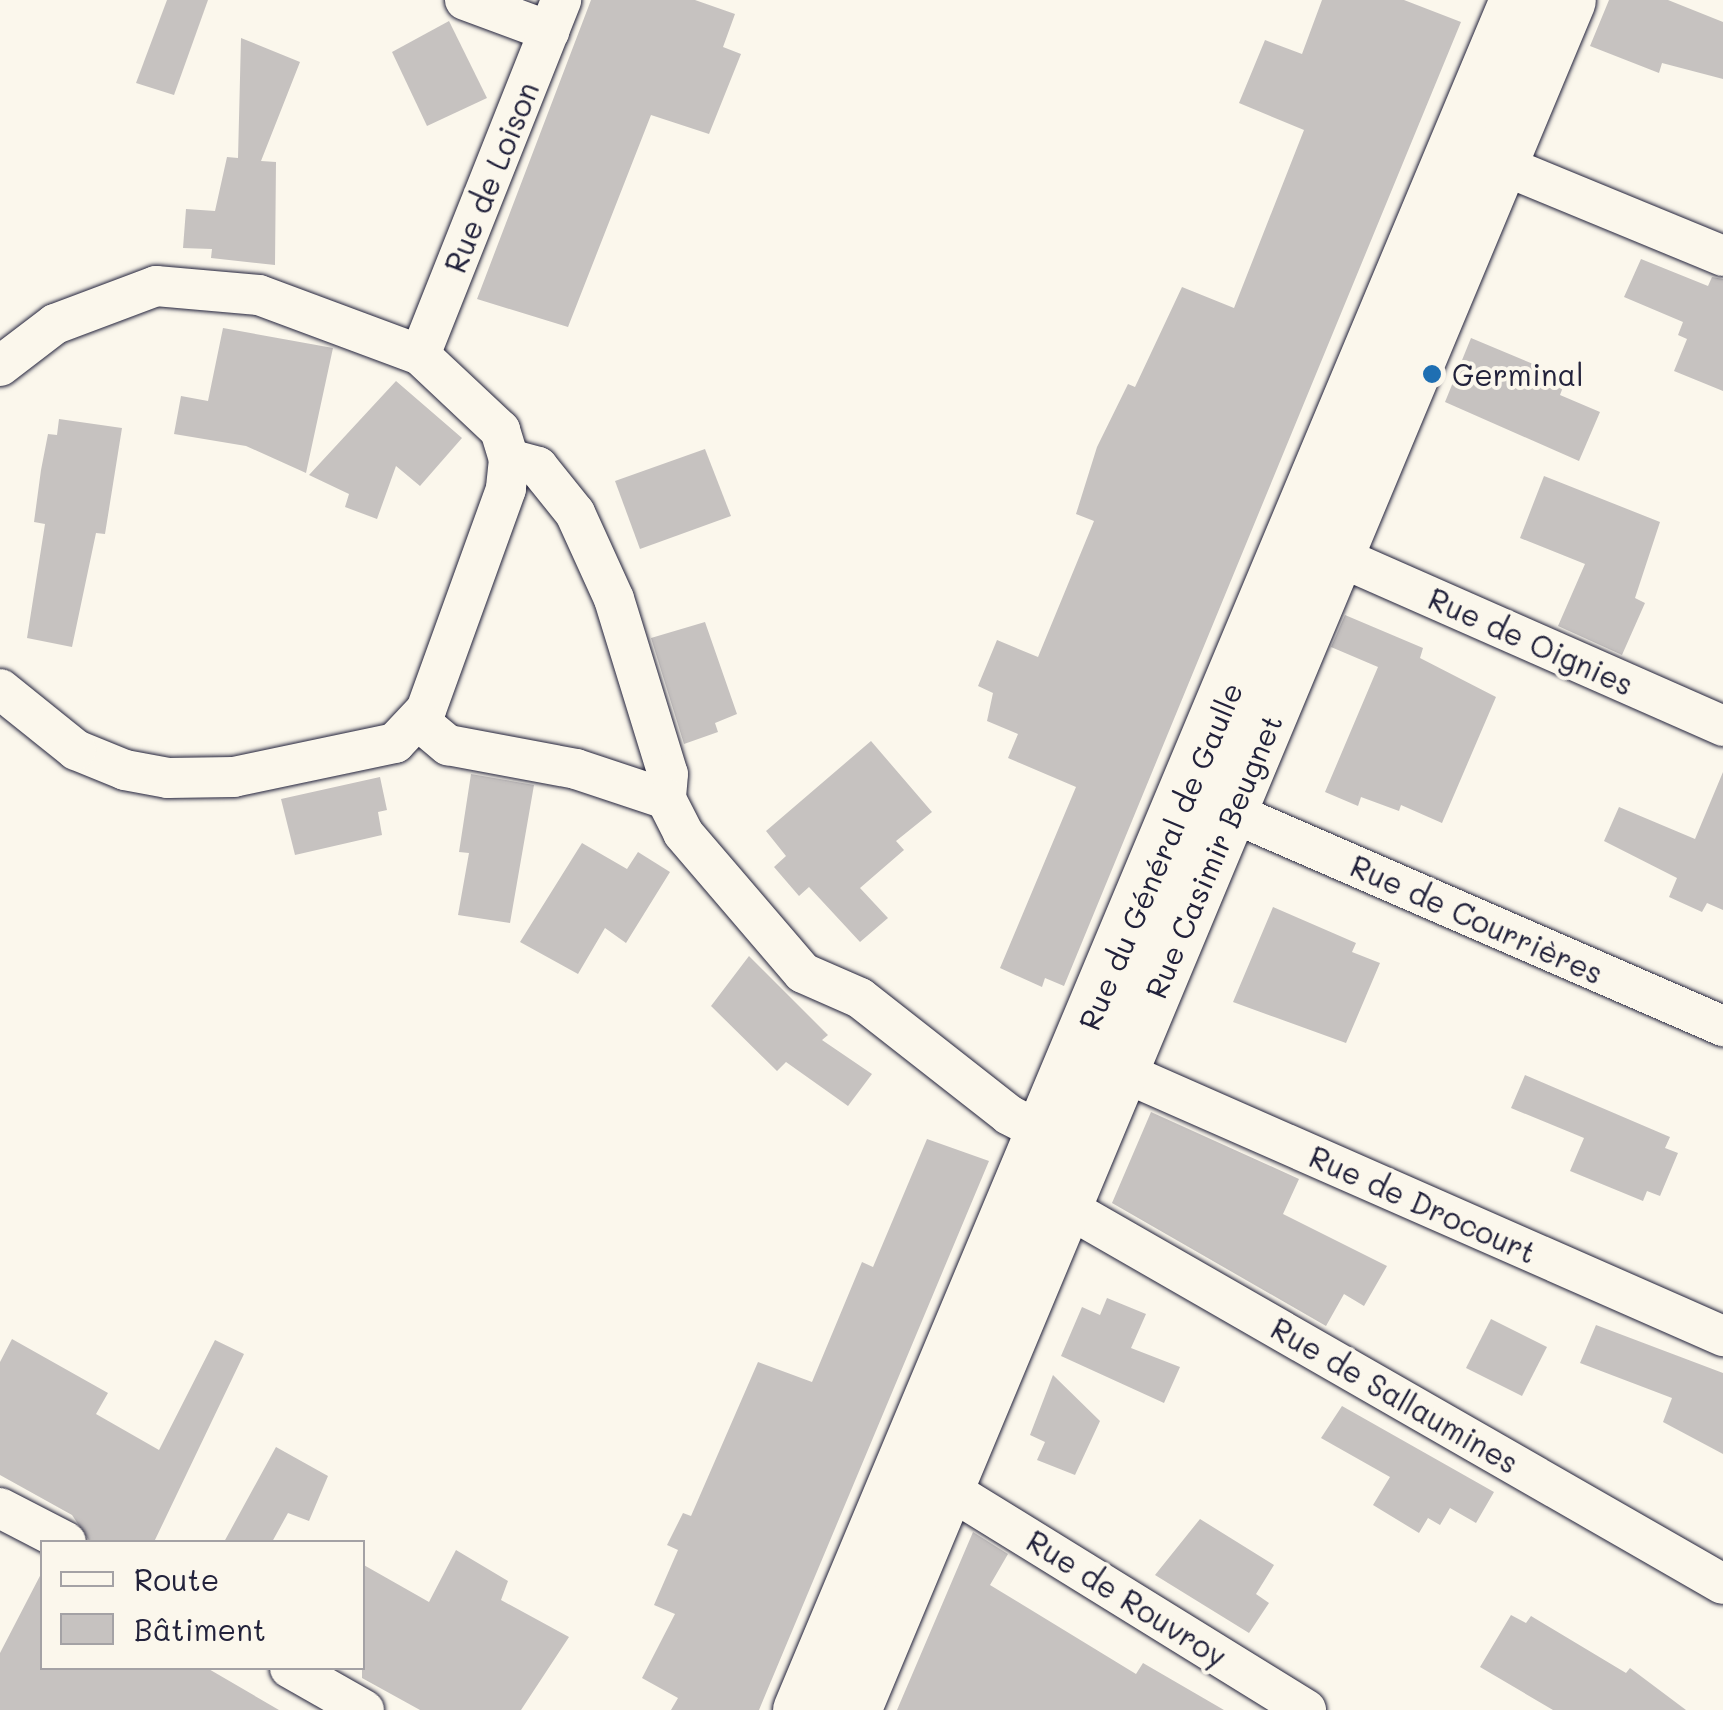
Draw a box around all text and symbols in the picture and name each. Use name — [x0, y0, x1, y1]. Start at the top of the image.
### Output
street label: Rue de Loison — [436, 76, 546, 278]
place label: Germinal — [1452, 356, 1584, 392]
marker: Germinal — [1421, 363, 1443, 385]
street label: Rue de Oignies — [1423, 580, 1639, 702]
street label: Rue du Général de Gaulle — [1070, 677, 1250, 1035]
street label: Rue Casimir Beugnet — [1137, 709, 1289, 1003]
street label: Rue de Courrières — [1345, 847, 1609, 991]
street label: Rue de Drocourt — [1304, 1138, 1542, 1270]
street label: Rue de Sallaumines — [1265, 1310, 1525, 1480]
street label: Rue de Rouvroy — [1020, 1522, 1234, 1674]
legend — [40, 1540, 365, 1670]
text: Route — [134, 1559, 219, 1599]
text: Bâtiment — [134, 1609, 266, 1649]

